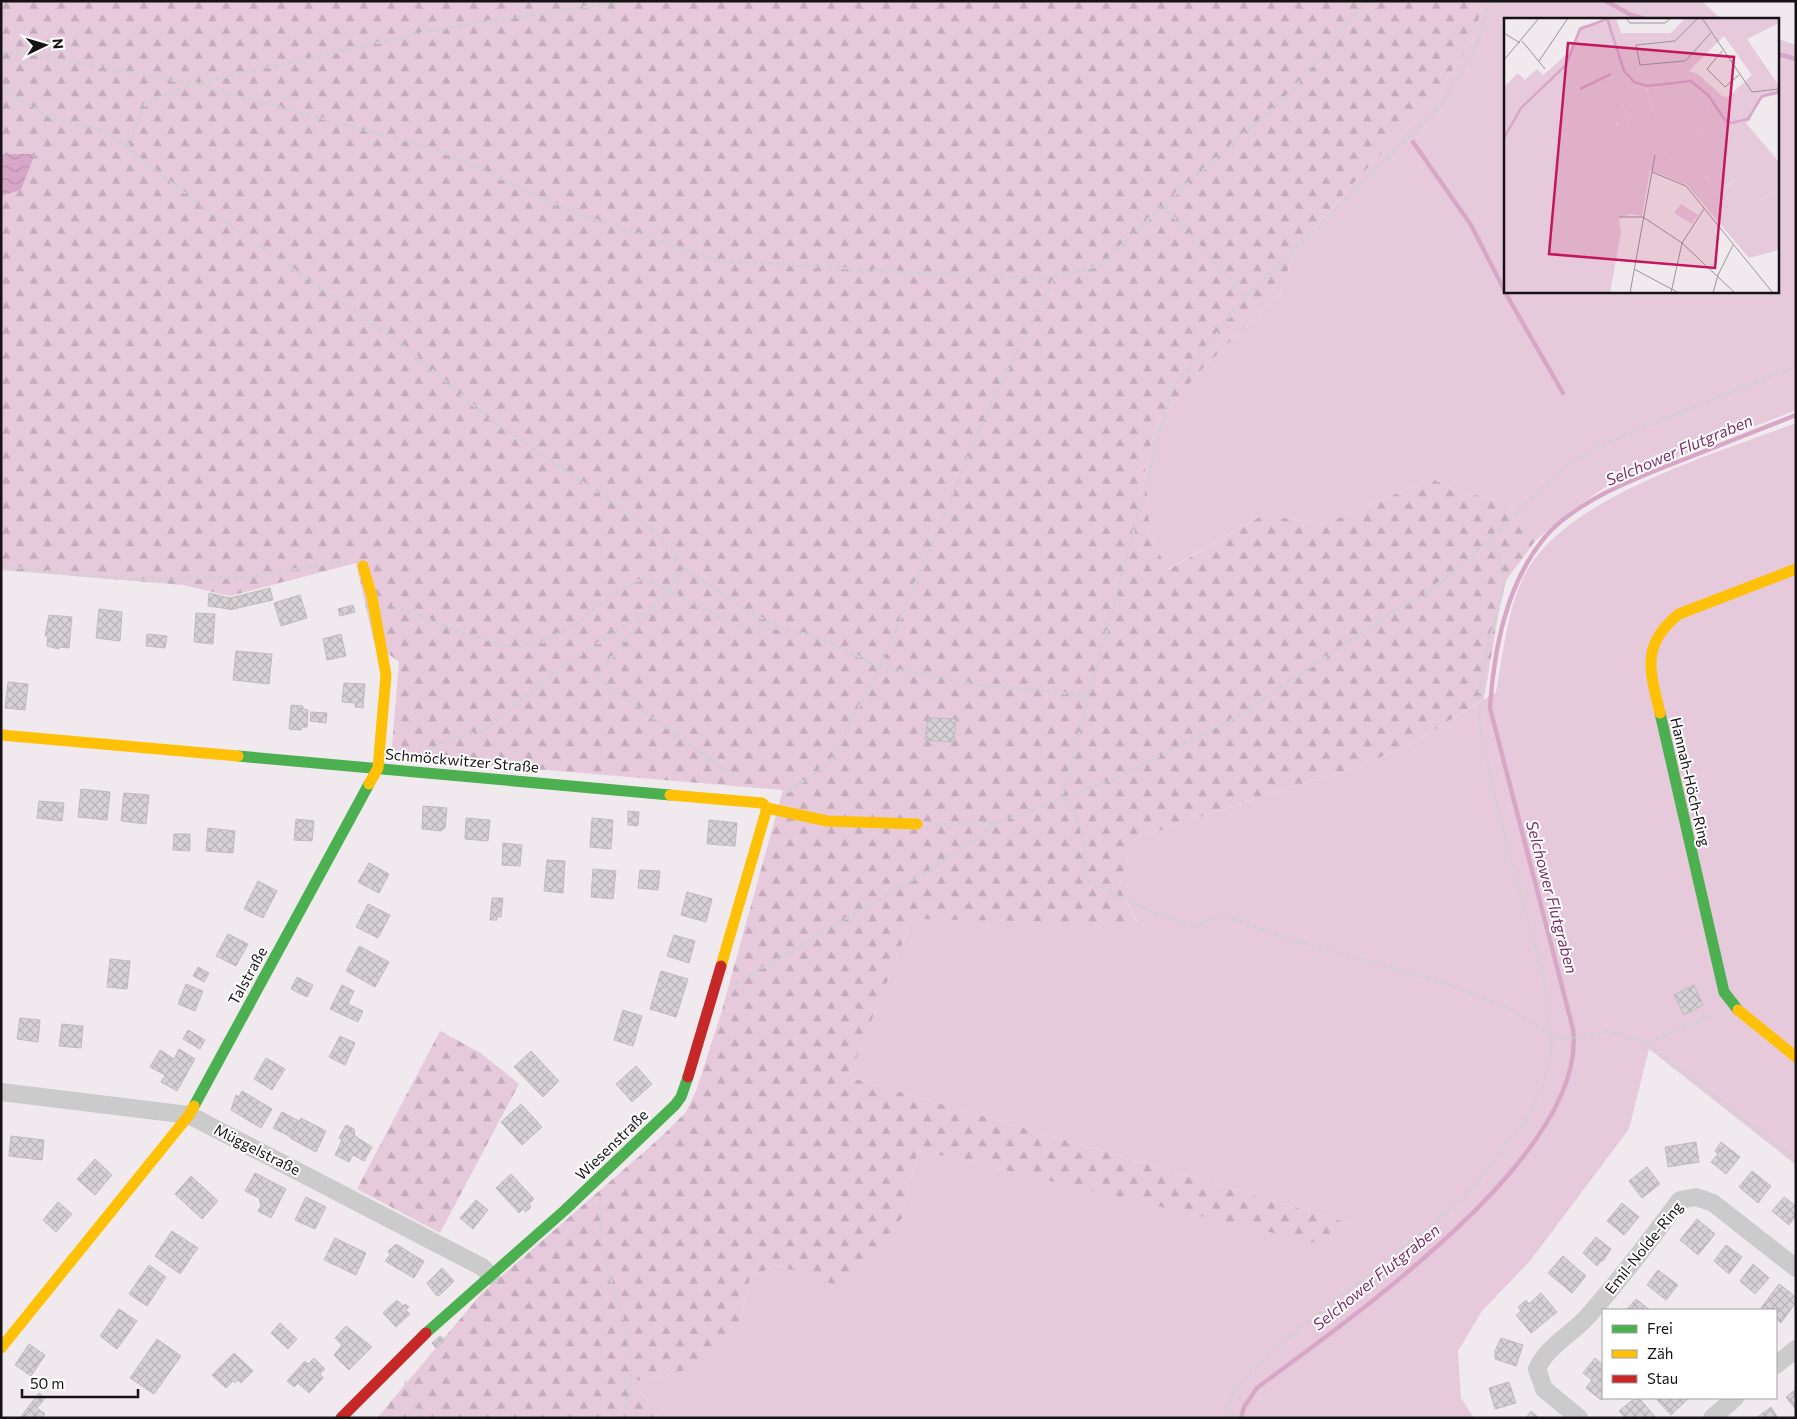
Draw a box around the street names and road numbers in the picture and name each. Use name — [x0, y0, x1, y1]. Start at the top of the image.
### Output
street label: Hannah-Höch-Ring — [1667, 715, 1715, 848]
street label: Schmöckwitzer Straße — [385, 744, 540, 776]
street label: Talstraße — [224, 943, 270, 1008]
street label: Wiesenstraße — [571, 1105, 651, 1183]
street label: Müggelstraße — [211, 1120, 304, 1179]
street label: Emil-Nolde-Ring — [1600, 1198, 1686, 1297]

